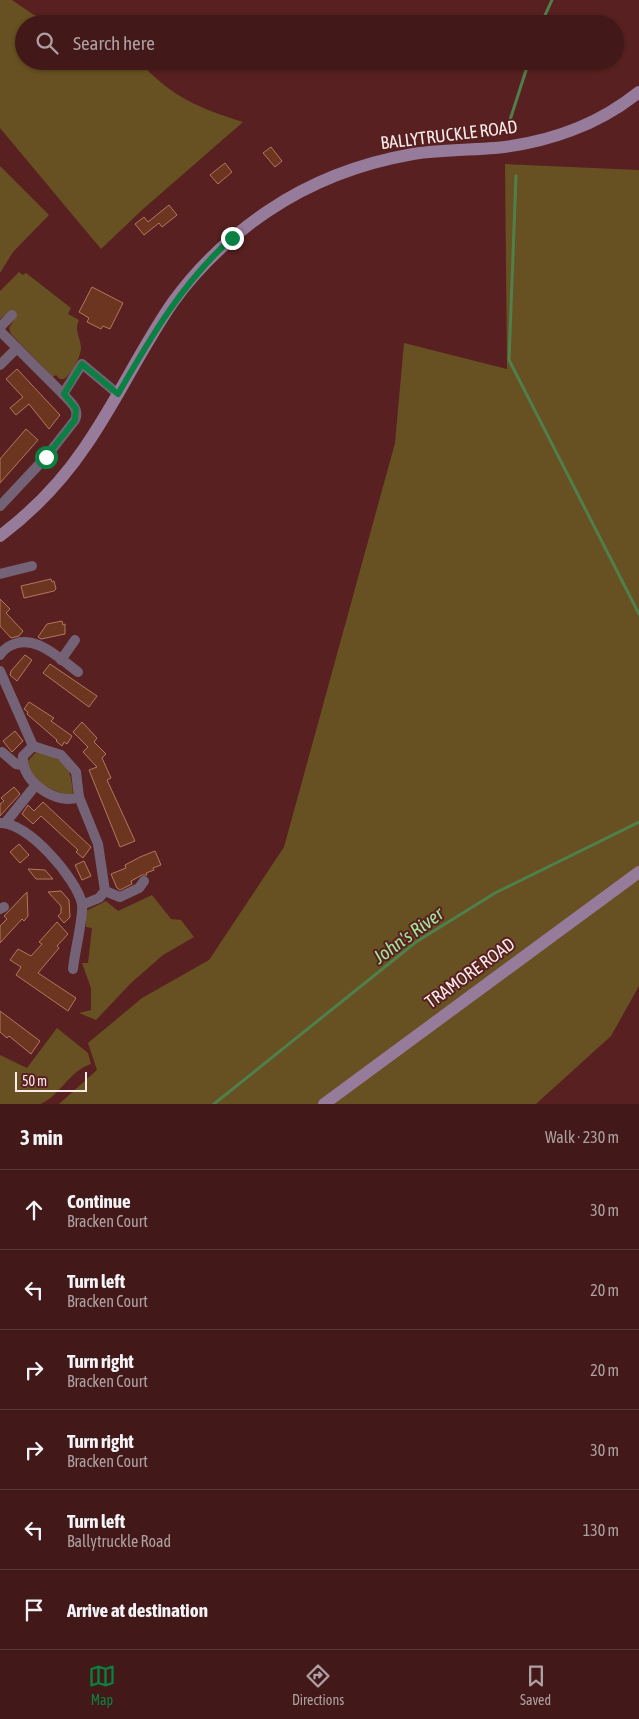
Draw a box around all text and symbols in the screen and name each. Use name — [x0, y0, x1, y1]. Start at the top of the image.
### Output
search box — [15, 15, 624, 70]
icon: search — [33, 29, 61, 57]
text: Search here — [73, 32, 155, 54]
street label: BALLYTRUCKLE ROAD — [379, 116, 519, 153]
route end — [221, 227, 244, 250]
route start — [35, 446, 58, 469]
water label: John's River — [368, 901, 448, 968]
street label: TRAMORE ROAD — [421, 933, 519, 1012]
scale bar — [15, 1069, 88, 1092]
text: 50 m — [22, 1073, 47, 1089]
text: 3 min — [20, 1125, 63, 1149]
text: Walk · 230 m — [545, 1128, 619, 1146]
text: Continue — [67, 1190, 131, 1212]
icon: ahead — [20, 1196, 48, 1224]
text: 30 m — [590, 1201, 619, 1219]
text: Bracken Court — [67, 1212, 148, 1230]
text: Turn left — [67, 1270, 125, 1292]
icon: left — [20, 1276, 48, 1304]
text: 20 m — [590, 1281, 619, 1299]
text: Bracken Court — [67, 1292, 148, 1310]
text: Turn right — [67, 1350, 134, 1372]
icon: right — [20, 1356, 48, 1384]
text: 20 m — [590, 1361, 619, 1379]
text: Bracken Court — [67, 1372, 148, 1390]
text: Turn right — [67, 1430, 134, 1452]
icon: right — [20, 1436, 48, 1464]
text: 30 m — [590, 1441, 619, 1459]
text: Bracken Court — [67, 1452, 148, 1470]
text: Turn left — [67, 1510, 125, 1532]
icon: left — [20, 1516, 48, 1544]
text: 130 m — [583, 1521, 619, 1539]
text: Ballytruckle Road — [67, 1532, 171, 1550]
icon: arrive — [20, 1596, 48, 1624]
text: Arrive at destination — [67, 1599, 208, 1621]
tab: Map — [88, 1662, 116, 1708]
tab: Directions — [292, 1662, 344, 1708]
tab: Saved — [520, 1662, 551, 1708]

